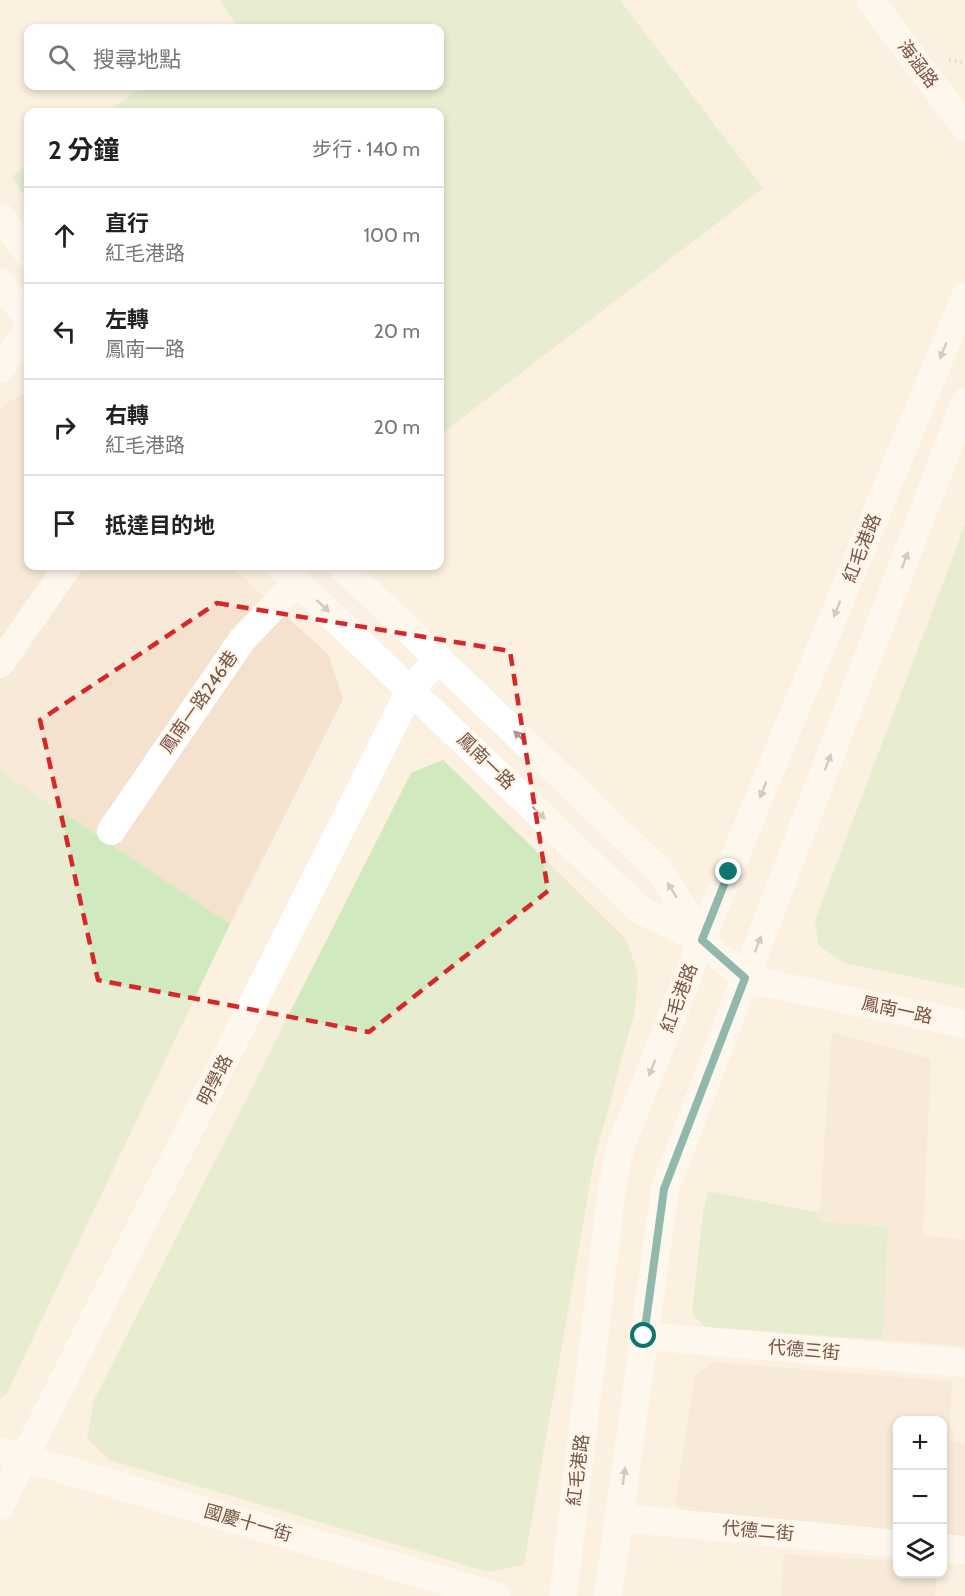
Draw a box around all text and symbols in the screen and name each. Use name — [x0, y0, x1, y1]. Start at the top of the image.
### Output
search box — [24, 24, 444, 90]
street label: 海涵路 — [893, 36, 943, 92]
icon: search — [45, 41, 78, 74]
text: 搜尋地點 — [93, 46, 181, 73]
text: 2 分鐘 — [48, 134, 120, 166]
text: 步行 · 140 m — [312, 137, 420, 161]
text: 直行 — [105, 210, 149, 237]
icon: ahead — [48, 219, 81, 252]
text: 100 m — [364, 223, 420, 247]
text: 紅毛港路 — [105, 241, 185, 265]
text: 左轉 — [105, 306, 149, 333]
icon: left — [48, 315, 81, 348]
text: 20 m — [374, 319, 420, 343]
text: 鳳南一路 — [105, 337, 185, 361]
one-way arrow — [938, 343, 948, 361]
text: 右轉 — [105, 402, 149, 429]
icon: right — [48, 411, 81, 444]
text: 20 m — [374, 415, 420, 439]
text: 紅毛港路 — [105, 433, 185, 457]
icon: arrive — [48, 507, 81, 540]
street label: 紅毛港路 — [838, 511, 886, 585]
text: 抵達目的地 — [105, 512, 215, 539]
one-way arrow — [900, 551, 910, 569]
one-way arrow — [315, 599, 330, 613]
one-way arrow — [832, 601, 842, 619]
street label: 鳳南一路246巷 — [156, 647, 242, 757]
street label: 鳳南一路 — [452, 728, 520, 794]
one-way arrow — [513, 731, 527, 745]
one-way arrow — [823, 752, 833, 770]
one-way arrow — [758, 781, 768, 799]
one-way arrow — [532, 806, 547, 820]
route end — [715, 858, 741, 884]
one-way arrow — [666, 882, 677, 898]
one-way arrow — [754, 935, 763, 953]
street label: 紅毛港路 — [656, 960, 702, 1036]
street label: 鳳南一路 — [859, 992, 935, 1028]
street label: 明學路 — [193, 1051, 237, 1109]
one-way arrow — [647, 1060, 657, 1078]
route start — [630, 1322, 656, 1348]
street label: 代德三街 — [767, 1336, 841, 1364]
map controls — [893, 1416, 947, 1578]
button: + — [893, 1416, 947, 1470]
street label: 紅毛港路 — [563, 1433, 593, 1507]
one-way arrow — [620, 1466, 629, 1485]
button: − — [893, 1470, 947, 1524]
street label: 國慶十一街 — [202, 1500, 294, 1546]
street label: 代德二街 — [721, 1517, 795, 1545]
button: layers — [893, 1524, 947, 1578]

